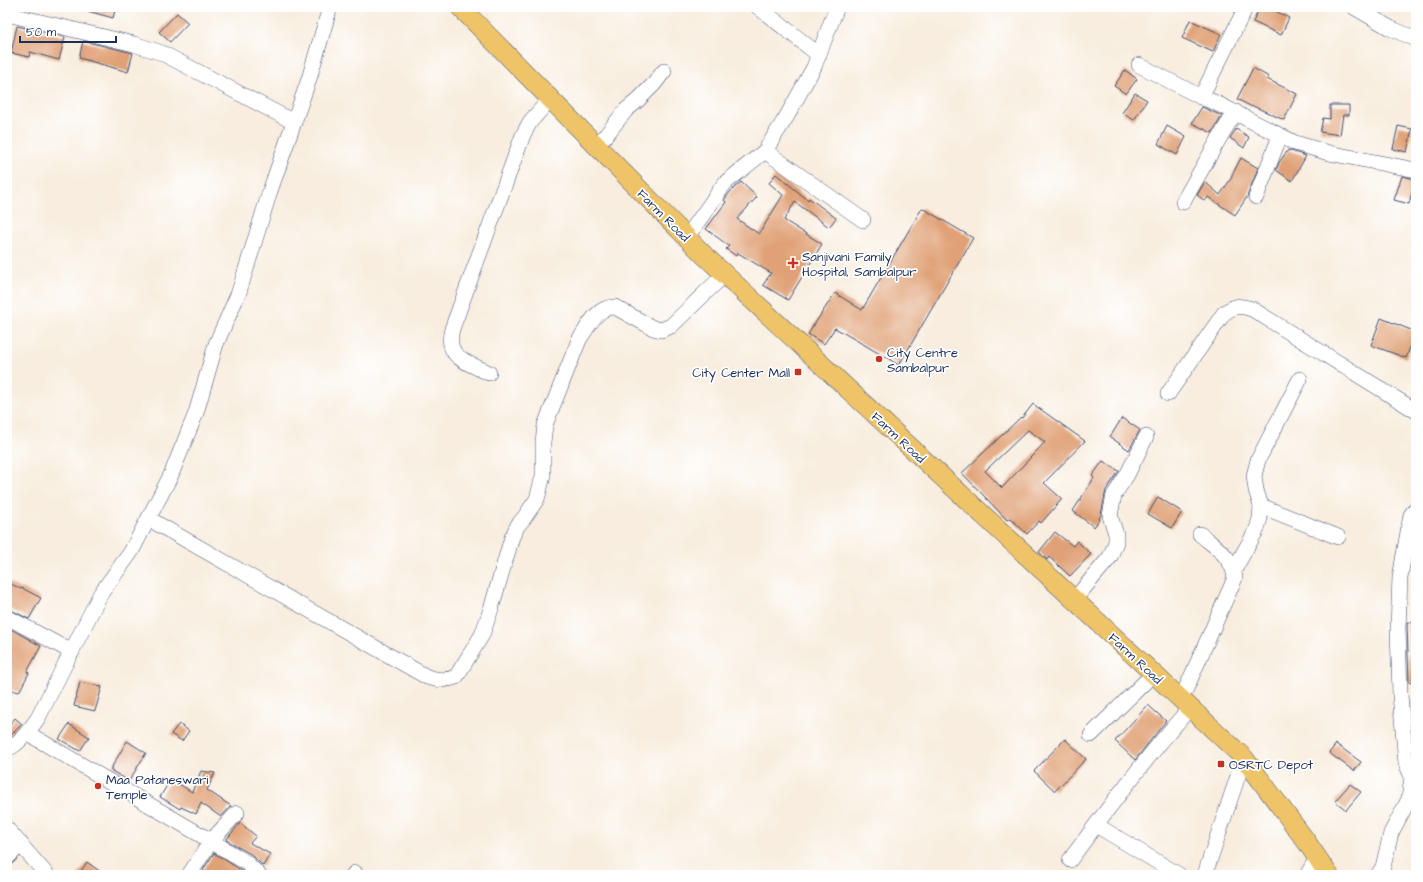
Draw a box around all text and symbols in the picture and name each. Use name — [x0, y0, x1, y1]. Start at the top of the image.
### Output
scale bar — [20, 18, 116, 44]
text: 50 m — [26, 24, 57, 41]
street label: Farm Road — [633, 185, 694, 246]
place label: Sanjivani Family Hospital, Sambalpur — [802, 248, 916, 281]
marker: Sanjivani Family Hospital, Sambalpur — [787, 257, 799, 269]
place label: City Centre Sambalpur — [887, 344, 958, 377]
marker: City Centre Sambalpur — [874, 354, 884, 364]
place label: City Center Mall — [692, 364, 790, 383]
marker: City Center Mall — [793, 367, 803, 377]
street label: Farm Road — [867, 408, 930, 468]
street label: Farm Road — [1104, 629, 1167, 689]
place label: OSRTC Depot — [1229, 756, 1314, 774]
marker: OSRTC Depot — [1216, 759, 1226, 769]
place label: Maa Pataneswari Temple — [106, 771, 208, 804]
marker: Maa Pataneswari Temple — [93, 781, 103, 791]

